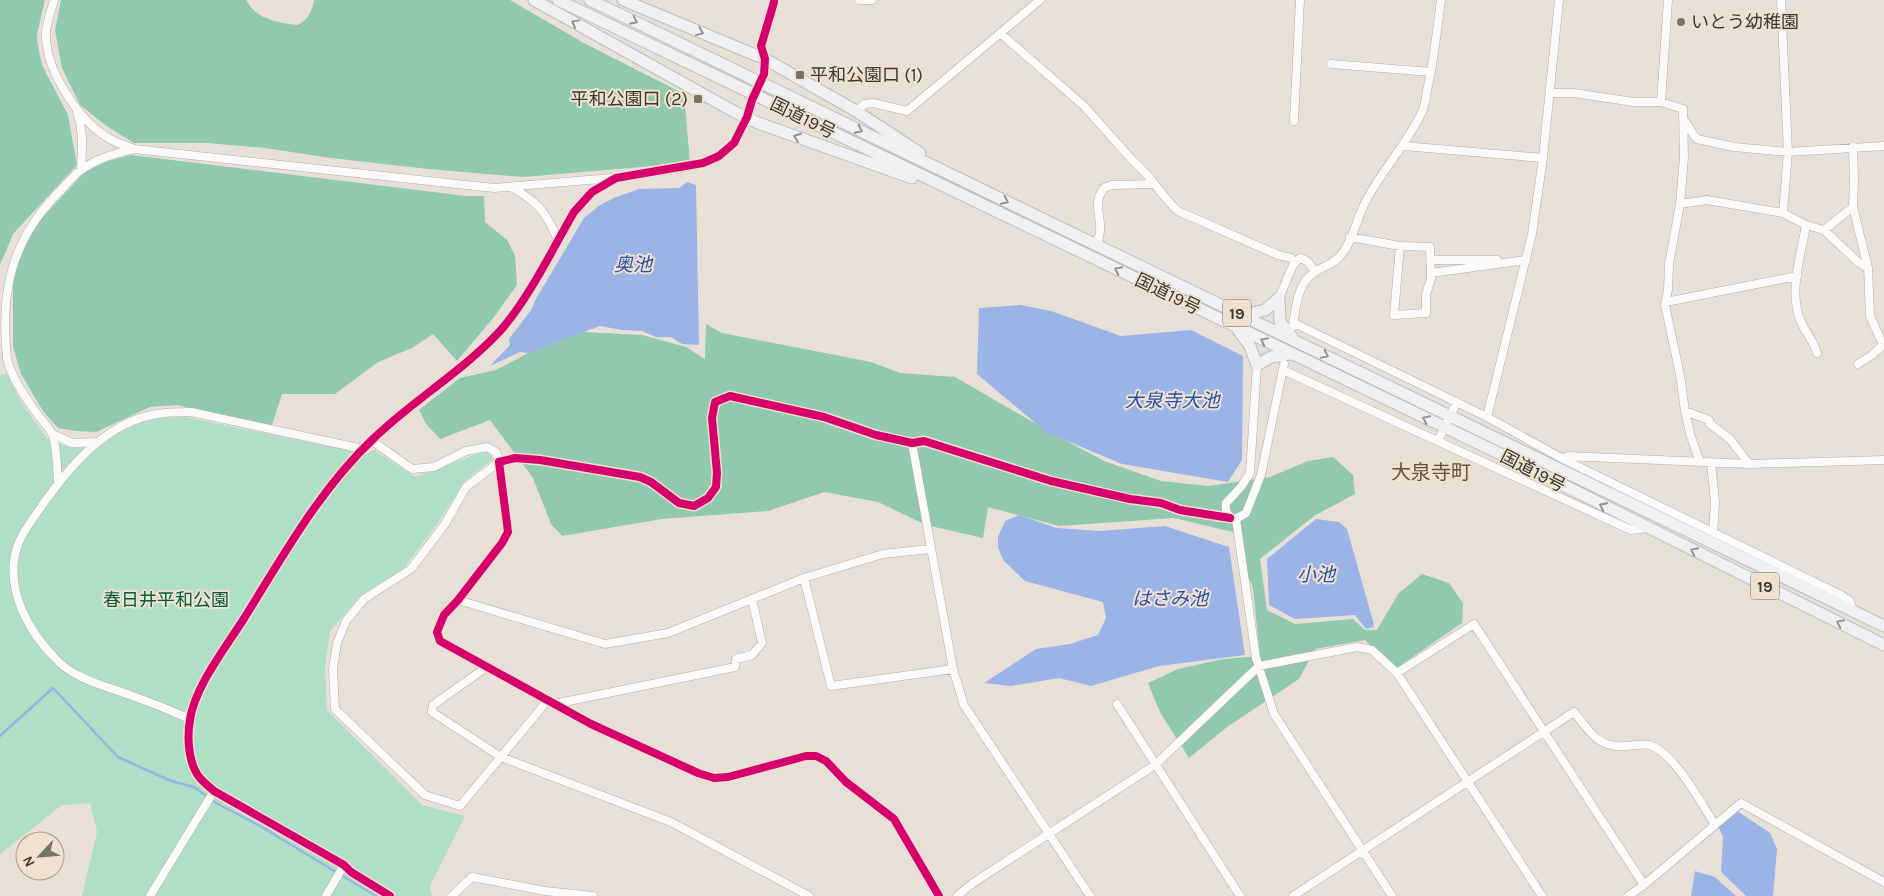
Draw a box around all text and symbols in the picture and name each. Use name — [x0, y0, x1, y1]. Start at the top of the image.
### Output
place label: いとう幼稚園 — [1691, 11, 1799, 33]
one-way arrow — [628, 15, 637, 25]
marker: いとう幼稚園 — [1675, 16, 1687, 28]
one-way arrow — [571, 19, 580, 29]
one-way arrow — [695, 26, 704, 36]
place label: 平和公園口 (1) — [810, 64, 923, 86]
marker: 平和公園口 (1) — [794, 69, 806, 81]
place label: 平和公園口 (2) — [570, 88, 688, 110]
marker: 平和公園口 (2) — [692, 93, 704, 105]
street label: 国道19号 — [767, 93, 839, 143]
one-way arrow — [853, 124, 862, 134]
one-way arrow — [793, 133, 801, 143]
one-way arrow — [1000, 195, 1009, 205]
water label: 奥池 — [614, 254, 654, 276]
one-way arrow — [1114, 266, 1123, 276]
street label: 国道19号 — [1132, 269, 1204, 319]
road number: 19 — [1223, 300, 1251, 326]
one-way arrow — [1260, 337, 1269, 347]
one-way arrow — [1320, 349, 1329, 359]
water label: 大泉寺大池 — [1124, 390, 1221, 412]
one-way arrow — [1423, 415, 1432, 425]
street label: 国道19号 — [1497, 445, 1569, 497]
district label: 大泉寺町 — [1391, 461, 1471, 484]
one-way arrow — [1600, 502, 1609, 512]
one-way arrow — [1691, 548, 1700, 558]
water label: 小池 — [1297, 564, 1337, 586]
road number: 19 — [1751, 572, 1779, 600]
water label: はさみ池 — [1132, 588, 1210, 610]
park label: 春日井平和公園 — [103, 589, 229, 611]
one-way arrow — [1836, 619, 1845, 629]
north arrow — [15, 831, 65, 881]
text: N — [19, 853, 39, 870]

